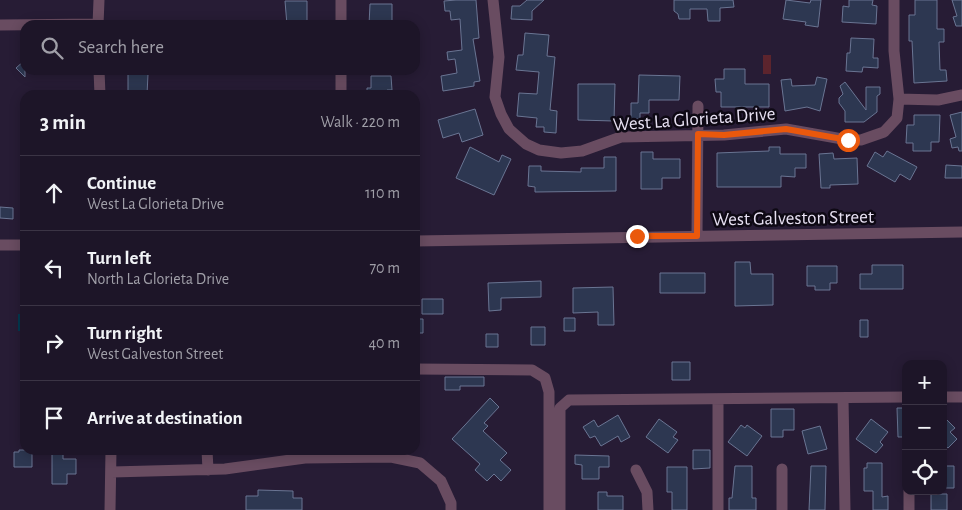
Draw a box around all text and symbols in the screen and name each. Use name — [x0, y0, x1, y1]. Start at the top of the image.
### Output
search box — [20, 20, 420, 75]
icon: search — [38, 34, 66, 62]
text: Search here — [78, 38, 164, 57]
street label: West La Glorieta Drive — [612, 104, 776, 135]
text: 3 min — [40, 112, 86, 133]
text: Walk · 220 m — [321, 114, 400, 130]
route start — [837, 129, 860, 152]
text: Continue — [87, 174, 156, 193]
icon: ahead — [40, 179, 68, 207]
text: 110 m — [365, 185, 400, 201]
text: West La Glorieta Drive — [87, 196, 224, 212]
street label: West Galveston Street — [712, 208, 874, 229]
route end — [626, 225, 649, 248]
text: Turn left — [87, 249, 151, 268]
icon: left — [40, 254, 68, 282]
text: 70 m — [369, 260, 400, 276]
text: North La Glorieta Drive — [87, 271, 229, 287]
text: Turn right — [87, 324, 162, 343]
icon: right — [40, 329, 68, 357]
text: 40 m — [368, 335, 400, 351]
text: West Galveston Street — [87, 346, 223, 362]
map controls — [902, 360, 947, 495]
button: + — [902, 360, 947, 405]
icon: arrive — [40, 404, 68, 432]
button: − — [902, 405, 947, 450]
text: Arrive at destination — [87, 409, 243, 428]
button: locate — [902, 450, 947, 495]

